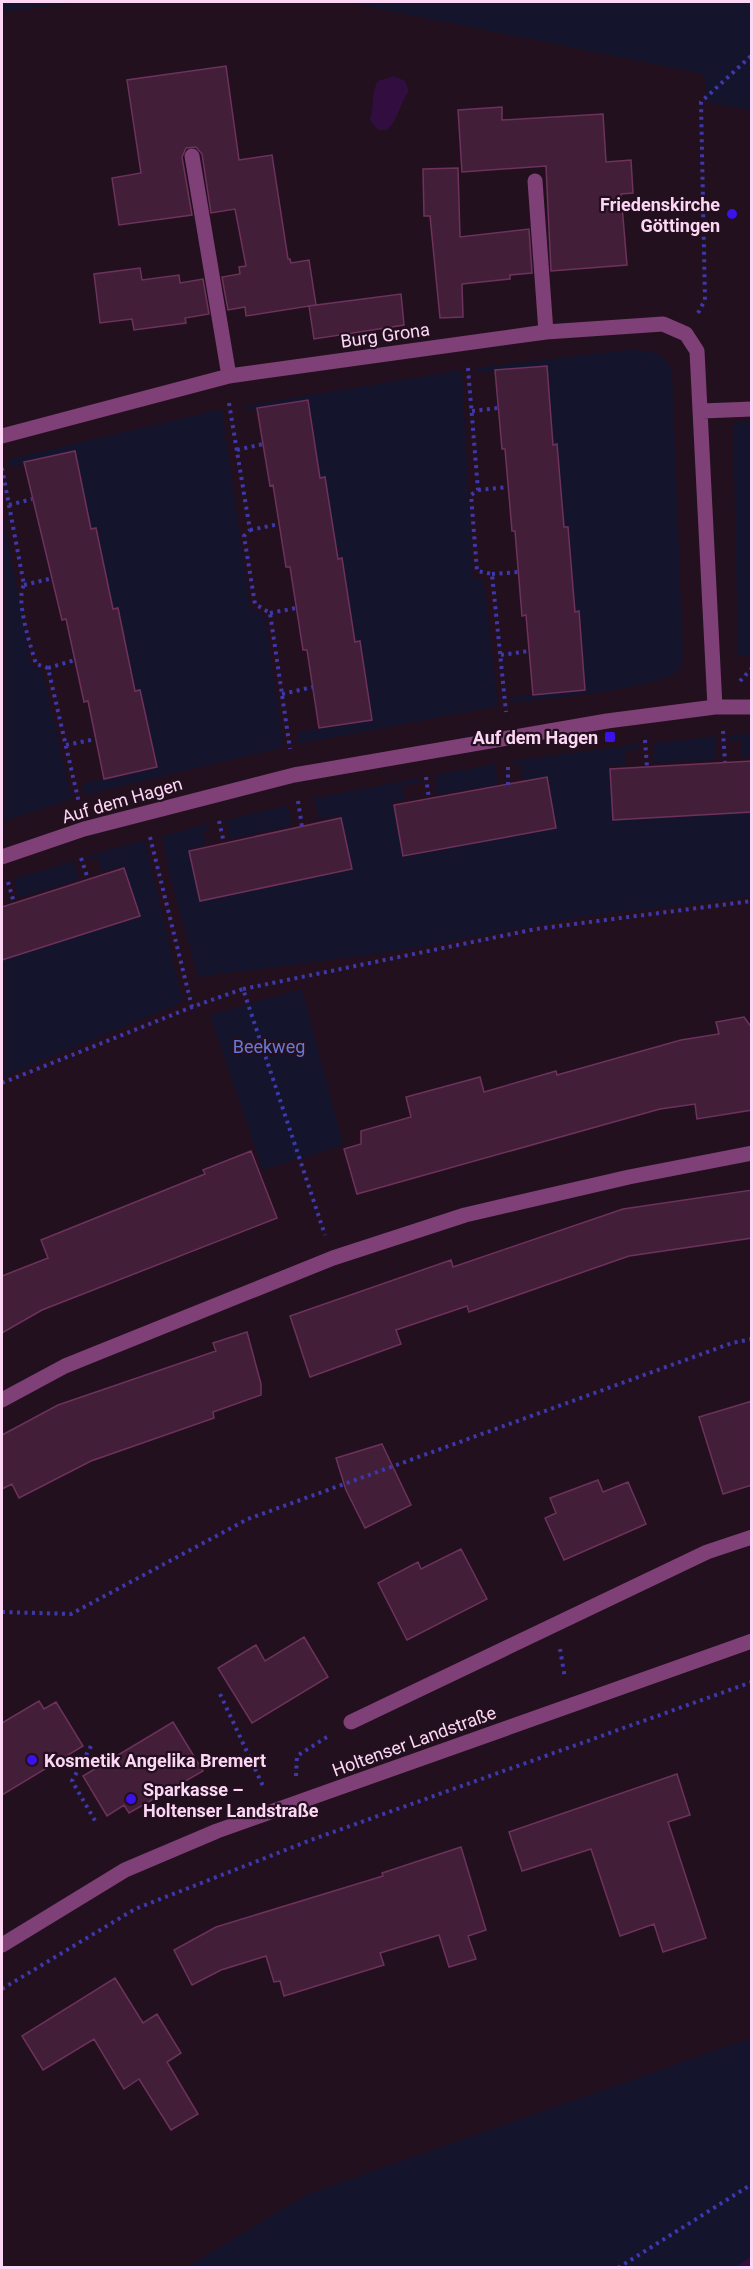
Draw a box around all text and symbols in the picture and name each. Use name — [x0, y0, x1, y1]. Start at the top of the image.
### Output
place label: Friedenskirche Göttingen — [600, 194, 720, 236]
marker: Friedenskirche Göttingen — [725, 207, 739, 221]
street label: Burg Grona — [339, 318, 431, 352]
place label: Auf dem Hagen — [473, 727, 598, 748]
marker: Auf dem Hagen — [603, 730, 617, 744]
street label: Auf dem Hagen — [59, 773, 185, 827]
park label: Beekweg — [233, 1036, 305, 1057]
street label: Holtenser Landstraße — [329, 1702, 499, 1780]
place label: Kosmetik Angelika Bremert — [44, 1750, 266, 1771]
marker: Kosmetik Angelika Bremert — [25, 1753, 39, 1767]
place label: Sparkasse – Holtenser Landstraße — [143, 1779, 319, 1821]
marker: Sparkasse – Holtenser Landstraße — [124, 1792, 138, 1806]

